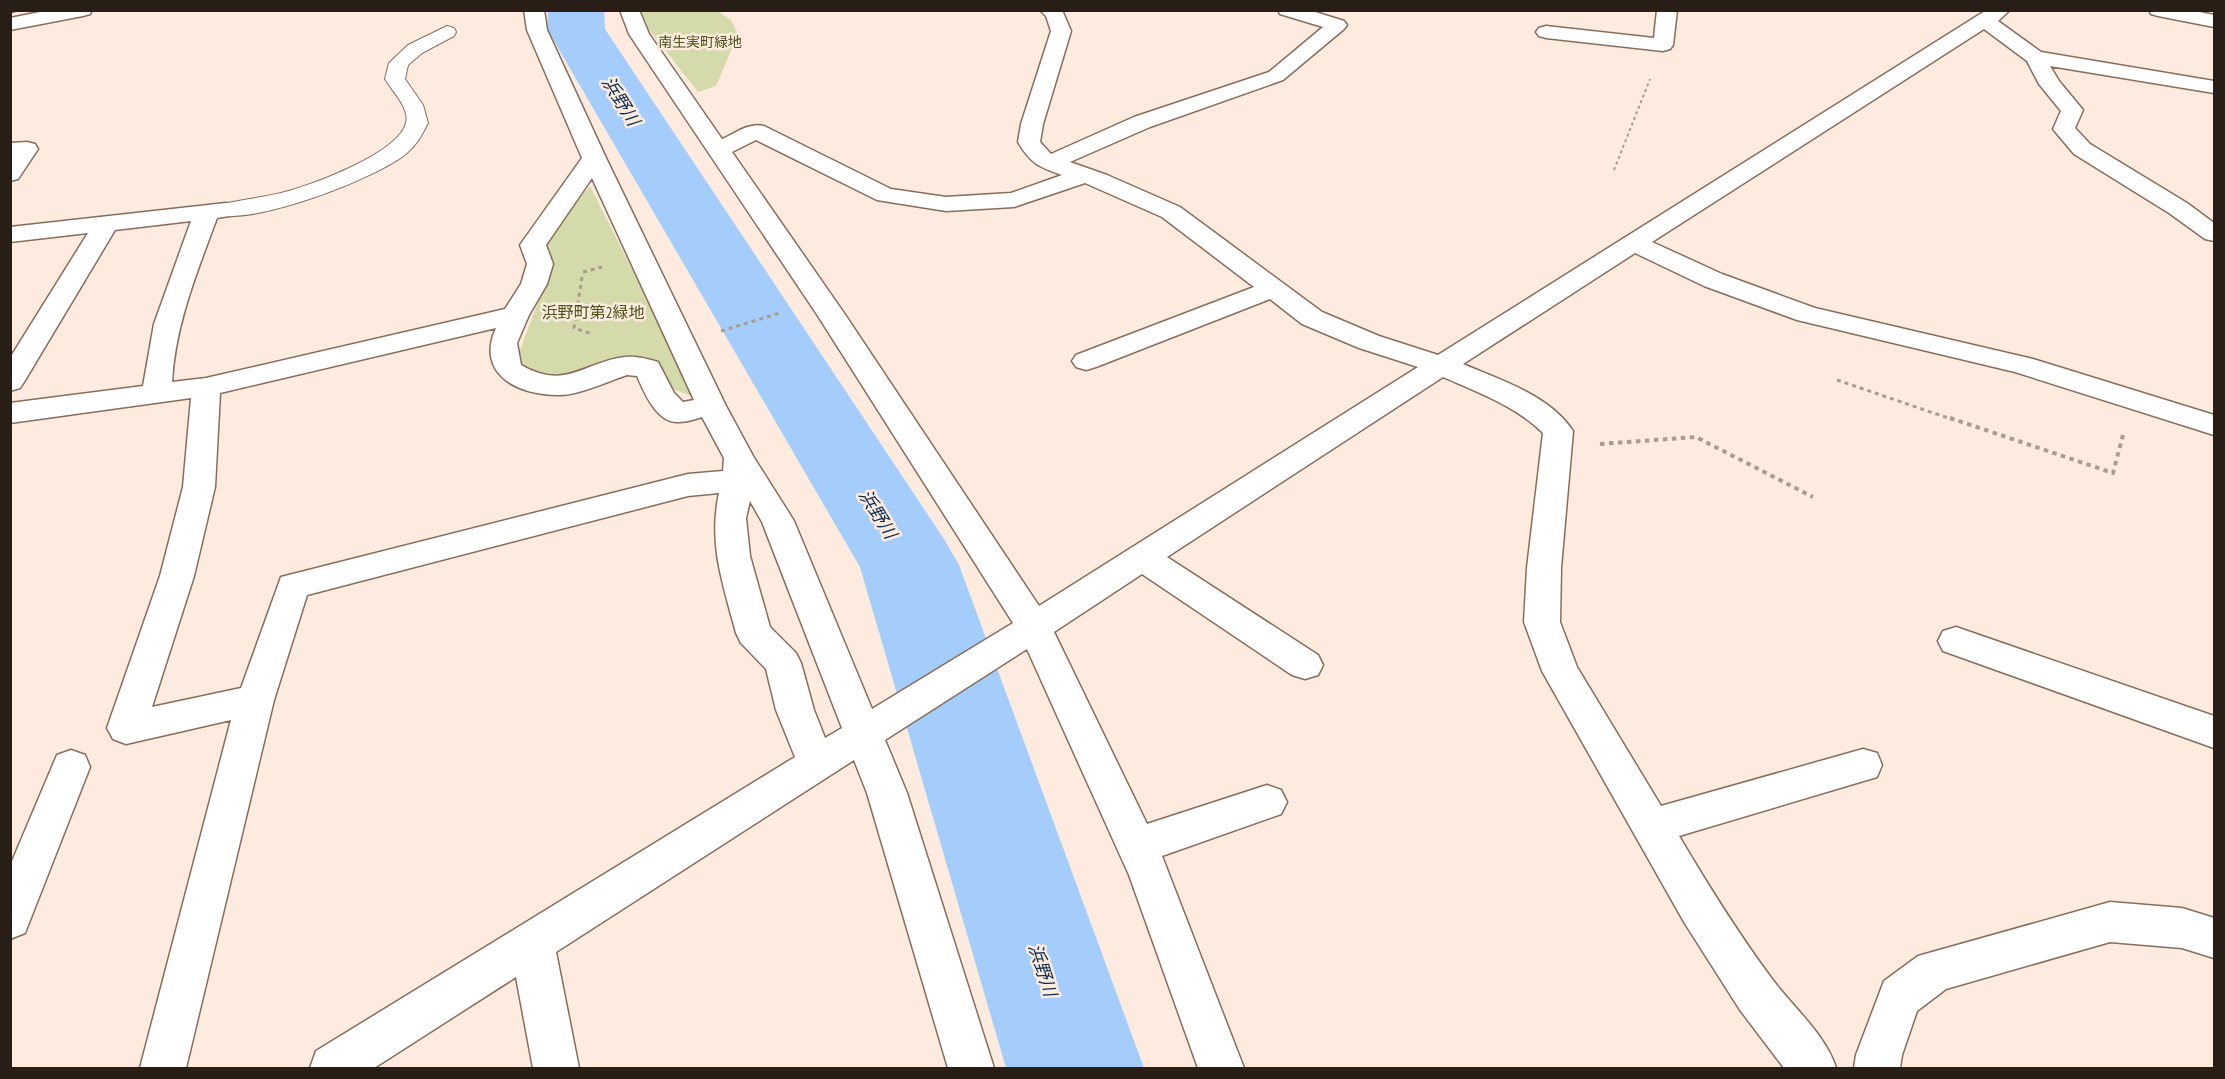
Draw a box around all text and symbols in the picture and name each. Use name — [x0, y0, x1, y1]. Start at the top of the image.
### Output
park label: 南生実町緑地 — [658, 33, 742, 51]
water label: 浜野川 — [597, 72, 646, 132]
park label: 浜野町第2緑地 — [541, 302, 645, 322]
water label: 浜野川 — [854, 485, 903, 545]
water label: 浜野川 — [1024, 941, 1063, 1001]

